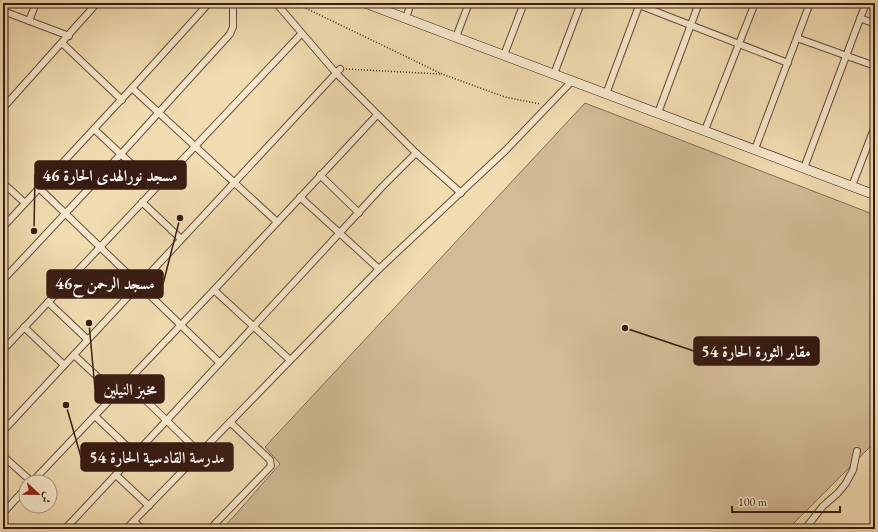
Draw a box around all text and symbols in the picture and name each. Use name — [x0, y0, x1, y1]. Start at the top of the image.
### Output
callout: مسجد نورالهدى الحارة 46 — [35, 161, 186, 189]
text: مسجد نورالهدى الحارة 46 — [43, 165, 177, 186]
callout: مسجد الرحمن ح46 — [47, 270, 163, 298]
text: مسجد الرحمن ح46 — [55, 273, 155, 298]
callout: مقابر الثورة الحارة 54 — [694, 337, 819, 365]
text: مقابر الثورة الحارة 54 — [701, 341, 811, 362]
callout: مخبز النيلين — [95, 375, 164, 403]
text: مخبز النيلين — [103, 379, 157, 400]
callout: مدرسة القادسية الحارة 54 — [81, 443, 233, 471]
text: مدرسة القادسية الحارة 54 — [89, 447, 225, 468]
north arrow — [18, 474, 58, 514]
scale bar — [732, 488, 840, 514]
text: ش — [39, 490, 56, 506]
text: 100 m — [738, 494, 768, 510]

